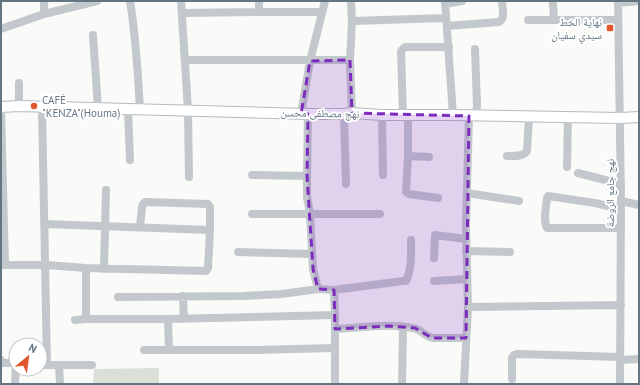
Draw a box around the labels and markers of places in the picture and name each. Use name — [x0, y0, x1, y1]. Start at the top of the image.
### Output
place label: نهاية الخط سيدي سفيان — [551, 15, 602, 44]
marker: نهاية الخط سيدي سفيان — [605, 23, 615, 33]
place label: CAFÉ "KENZA"(Houma) — [42, 93, 120, 120]
marker: CAFÉ "KENZA"(Houma) — [29, 101, 39, 111]

